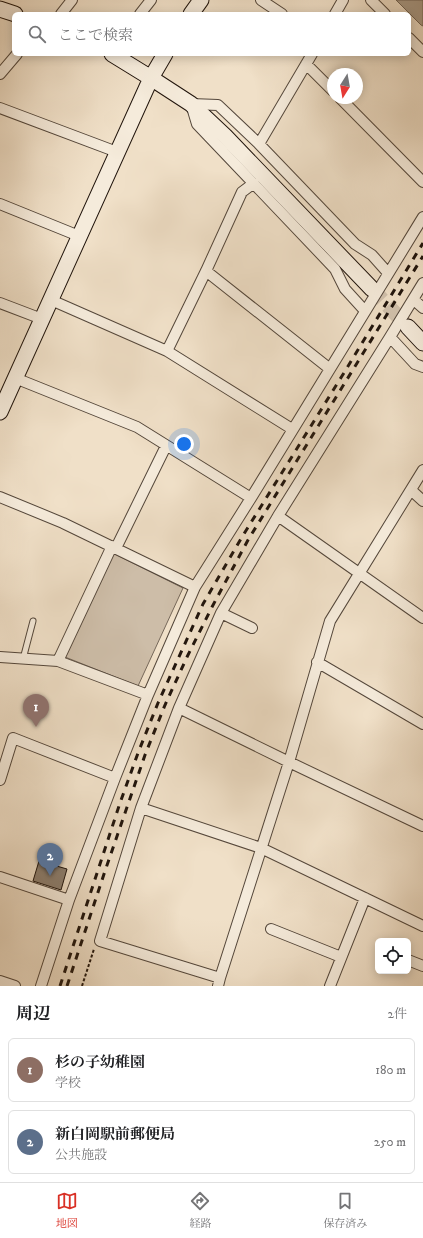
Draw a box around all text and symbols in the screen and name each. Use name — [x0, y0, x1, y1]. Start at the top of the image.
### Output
search box — [12, 12, 411, 56]
icon: search — [26, 23, 48, 45]
text: ここで検索 — [58, 26, 133, 45]
north arrow — [327, 68, 363, 104]
your location — [174, 434, 194, 454]
pin: 1 — [23, 694, 49, 727]
pin: 2 — [37, 843, 63, 876]
map controls — [375, 938, 411, 974]
button: locate — [375, 938, 411, 974]
text: 周辺 — [16, 1003, 50, 1025]
text: 2件 — [388, 1006, 407, 1022]
text: 杉の子幼稚園 — [55, 1053, 145, 1072]
text: 1 — [28, 1062, 32, 1078]
text: 180 m — [375, 1062, 406, 1078]
text: 学校 — [55, 1075, 81, 1091]
text: 新白岡駅前郵便局 — [55, 1125, 175, 1144]
text: 2 — [27, 1134, 33, 1150]
text: 250 m — [374, 1134, 406, 1150]
text: 公共施設 — [55, 1147, 107, 1163]
tab: 地図 — [56, 1190, 78, 1231]
tab: 経路 — [189, 1190, 211, 1231]
tab: 保存済み — [323, 1190, 367, 1231]

